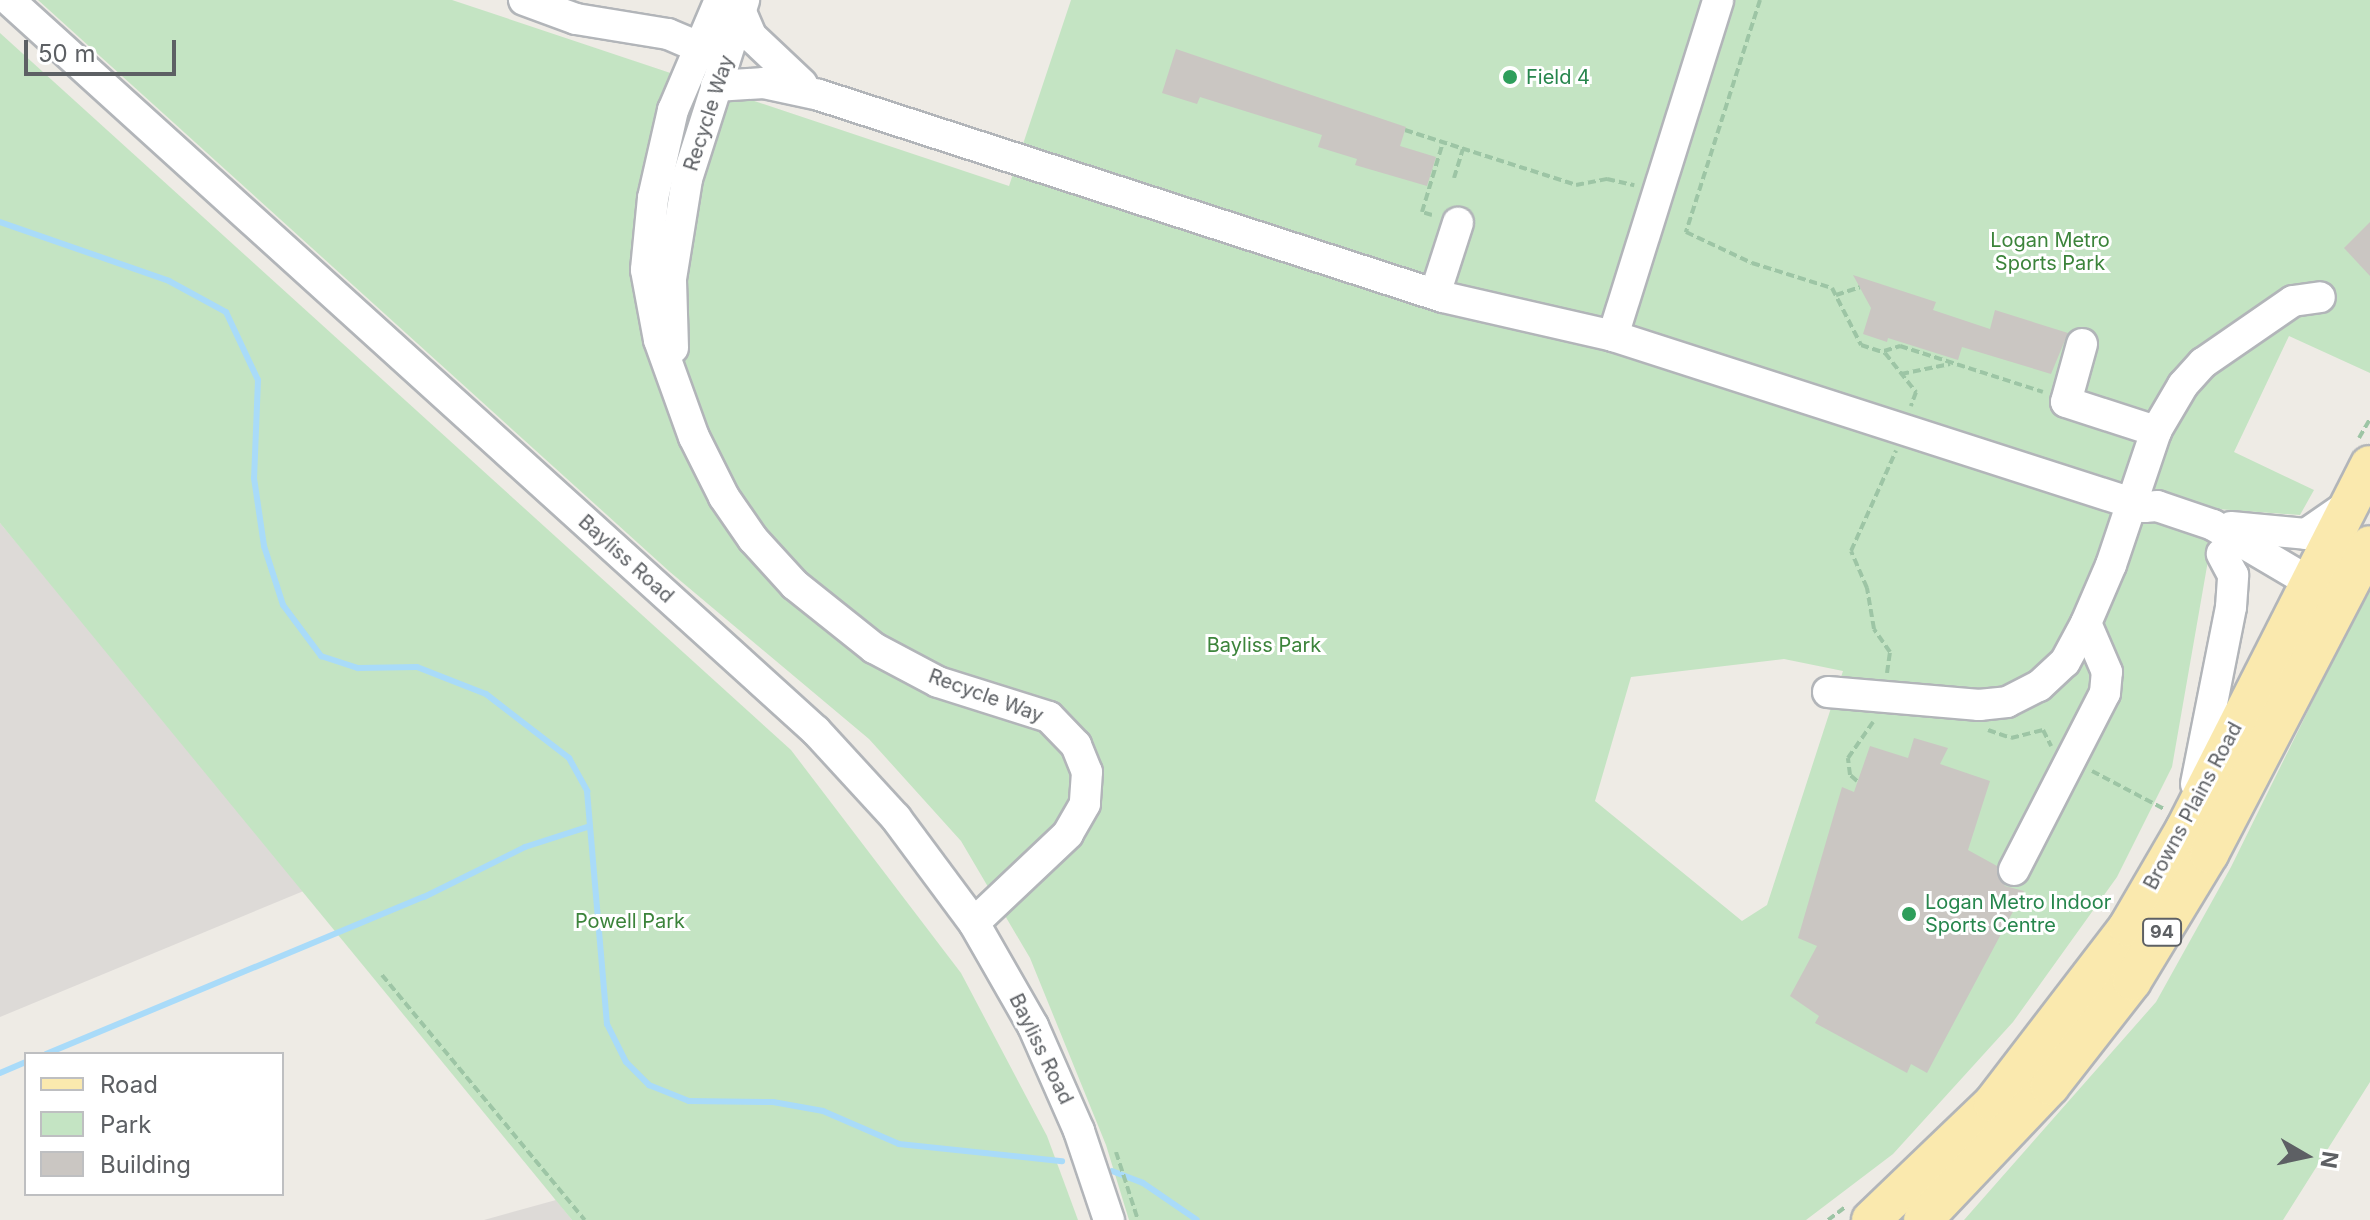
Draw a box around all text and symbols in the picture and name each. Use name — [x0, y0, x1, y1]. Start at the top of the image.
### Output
scale bar — [28, 24, 180, 74]
text: 50 m — [38, 39, 96, 68]
street label: Recycle Way — [679, 52, 739, 174]
place label: Field 4 — [1526, 65, 1590, 89]
marker: Field 4 — [1501, 68, 1519, 86]
park label: Logan Metro Sports Park — [1990, 229, 2110, 276]
street label: Bayliss Road — [573, 510, 679, 608]
park label: Bayliss Park — [1207, 633, 1321, 657]
street label: Recycle Way — [925, 664, 1047, 728]
street label: Browns Plains Road — [2139, 718, 2247, 894]
place label: Logan Metro Indoor Sports Centre — [1925, 890, 2111, 937]
marker: Logan Metro Indoor Sports Centre — [1900, 905, 1918, 923]
park label: Powell Park — [575, 909, 685, 933]
road number: 94 — [2142, 918, 2182, 946]
street label: Bayliss Road — [1004, 990, 1078, 1108]
legend — [24, 1052, 284, 1196]
text: Road — [100, 1070, 158, 1099]
text: Park — [100, 1110, 151, 1139]
north arrow — [2266, 1116, 2346, 1196]
text: N — [2316, 1149, 2344, 1170]
text: Building — [100, 1150, 191, 1179]

